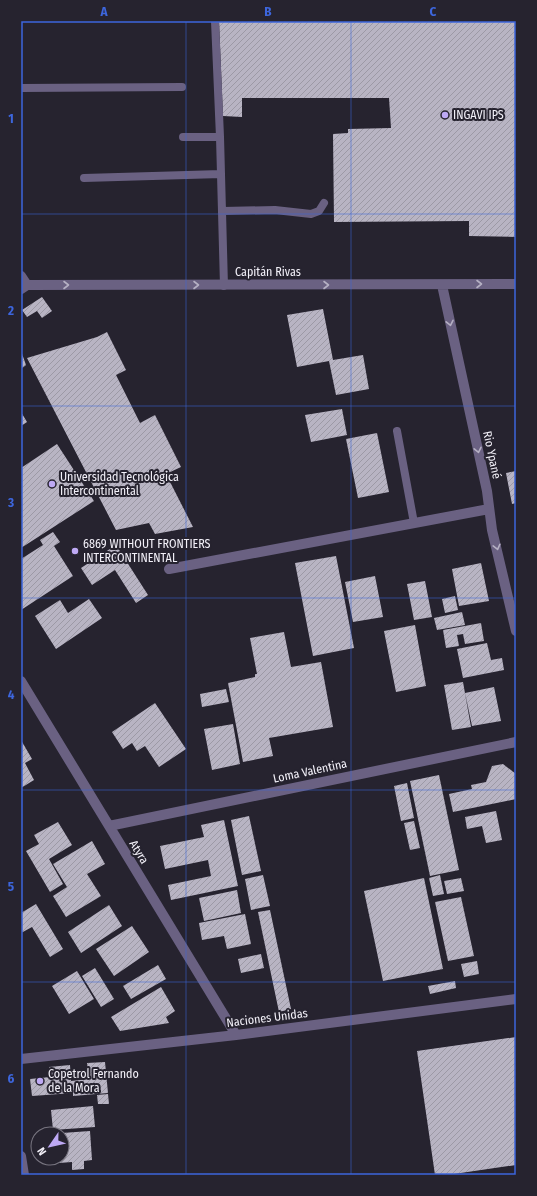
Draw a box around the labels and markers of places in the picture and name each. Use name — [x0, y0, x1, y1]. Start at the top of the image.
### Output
place label: INGAVI IPS — [453, 108, 504, 122]
marker: INGAVI IPS — [440, 110, 450, 120]
place label: Universidad Tecnológica Intercontinental — [60, 470, 179, 498]
marker: Universidad Tecnológica Intercontinental — [47, 479, 57, 489]
place label: 6869 WITHOUT FRONTIERS INTERCONTINENTAL — [83, 537, 211, 565]
marker: 6869 WITHOUT FRONTIERS INTERCONTINENTAL — [70, 546, 80, 556]
place label: Copetrol Fernando de la Mora — [48, 1067, 139, 1095]
marker: Copetrol Fernando de la Mora — [35, 1076, 45, 1086]

